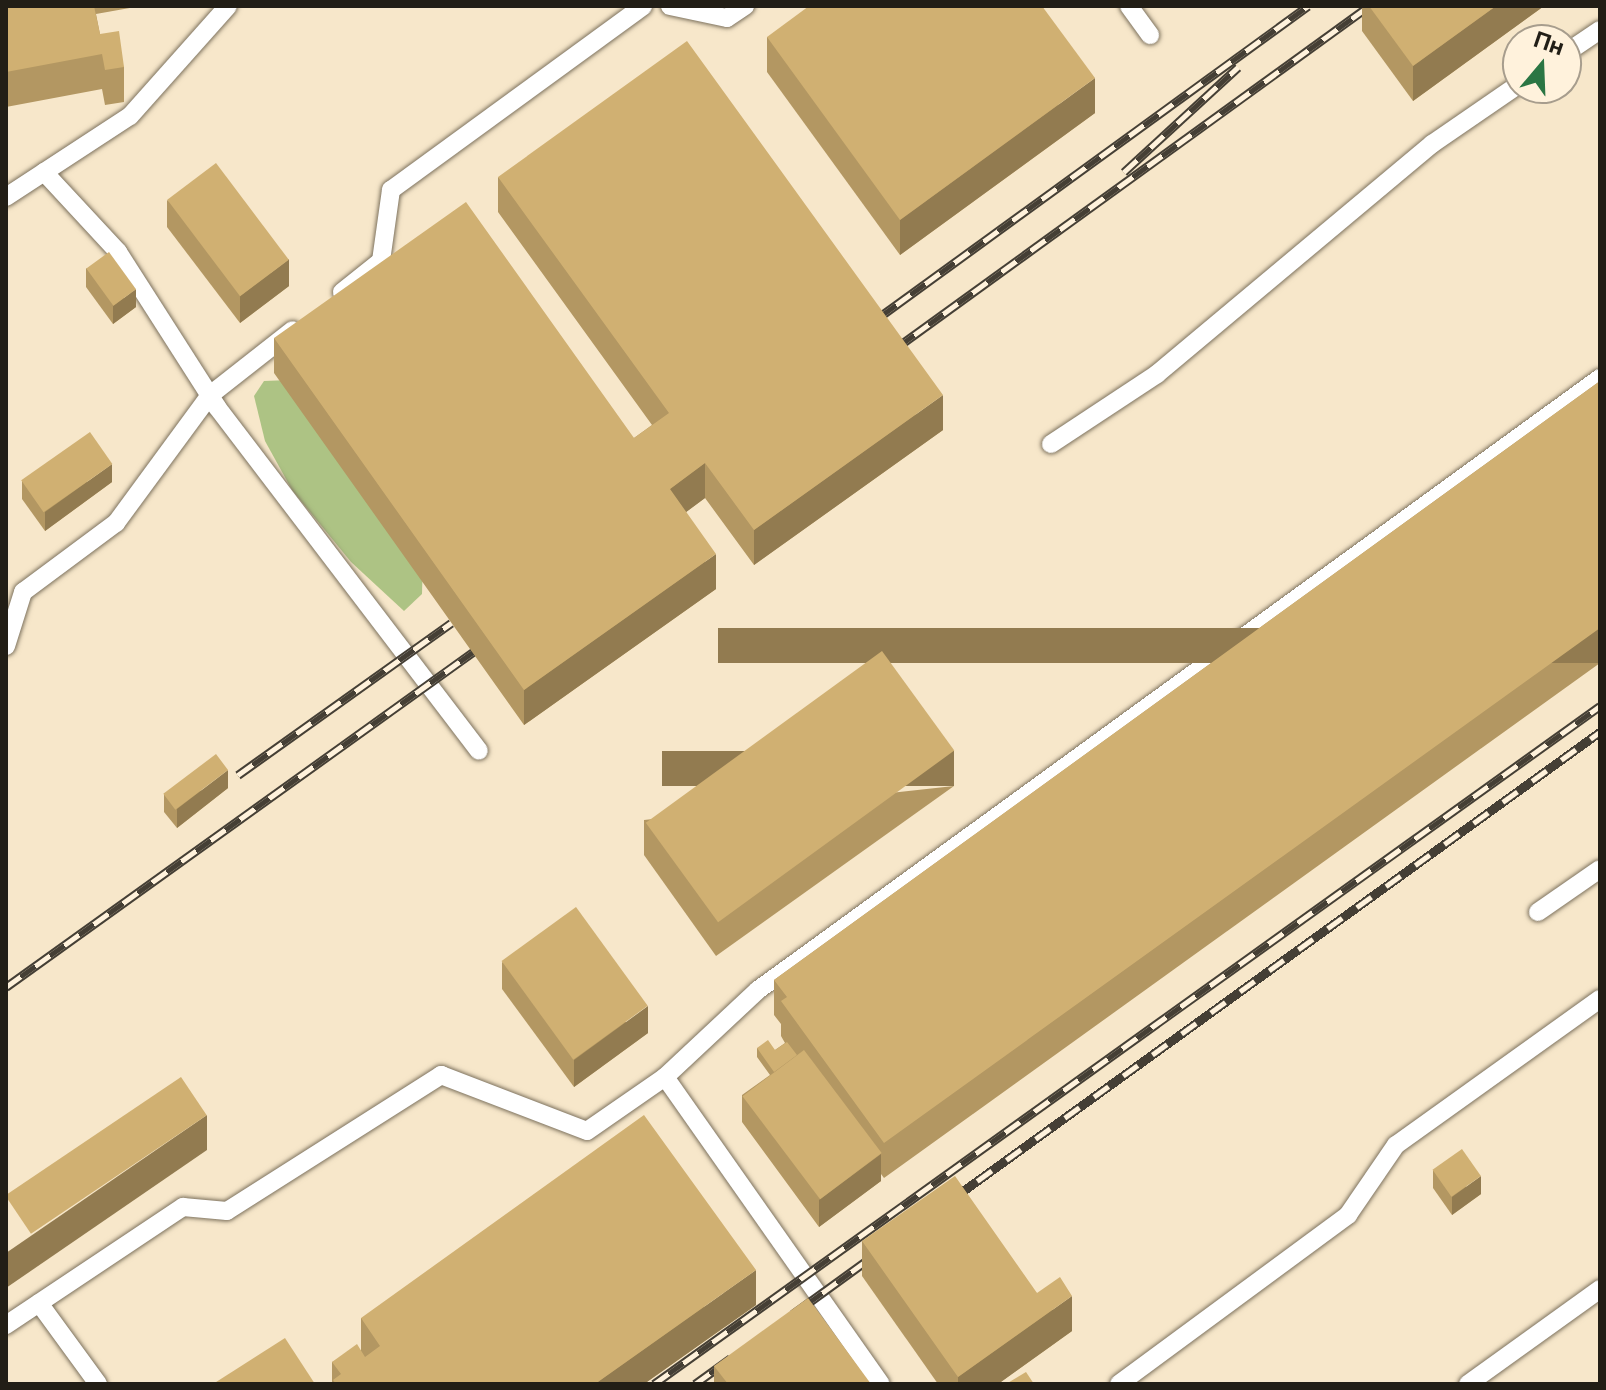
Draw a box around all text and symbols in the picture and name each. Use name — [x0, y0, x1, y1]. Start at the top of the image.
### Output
north arrow — [1502, 24, 1582, 104]
text: Пн — [1531, 26, 1568, 60]

